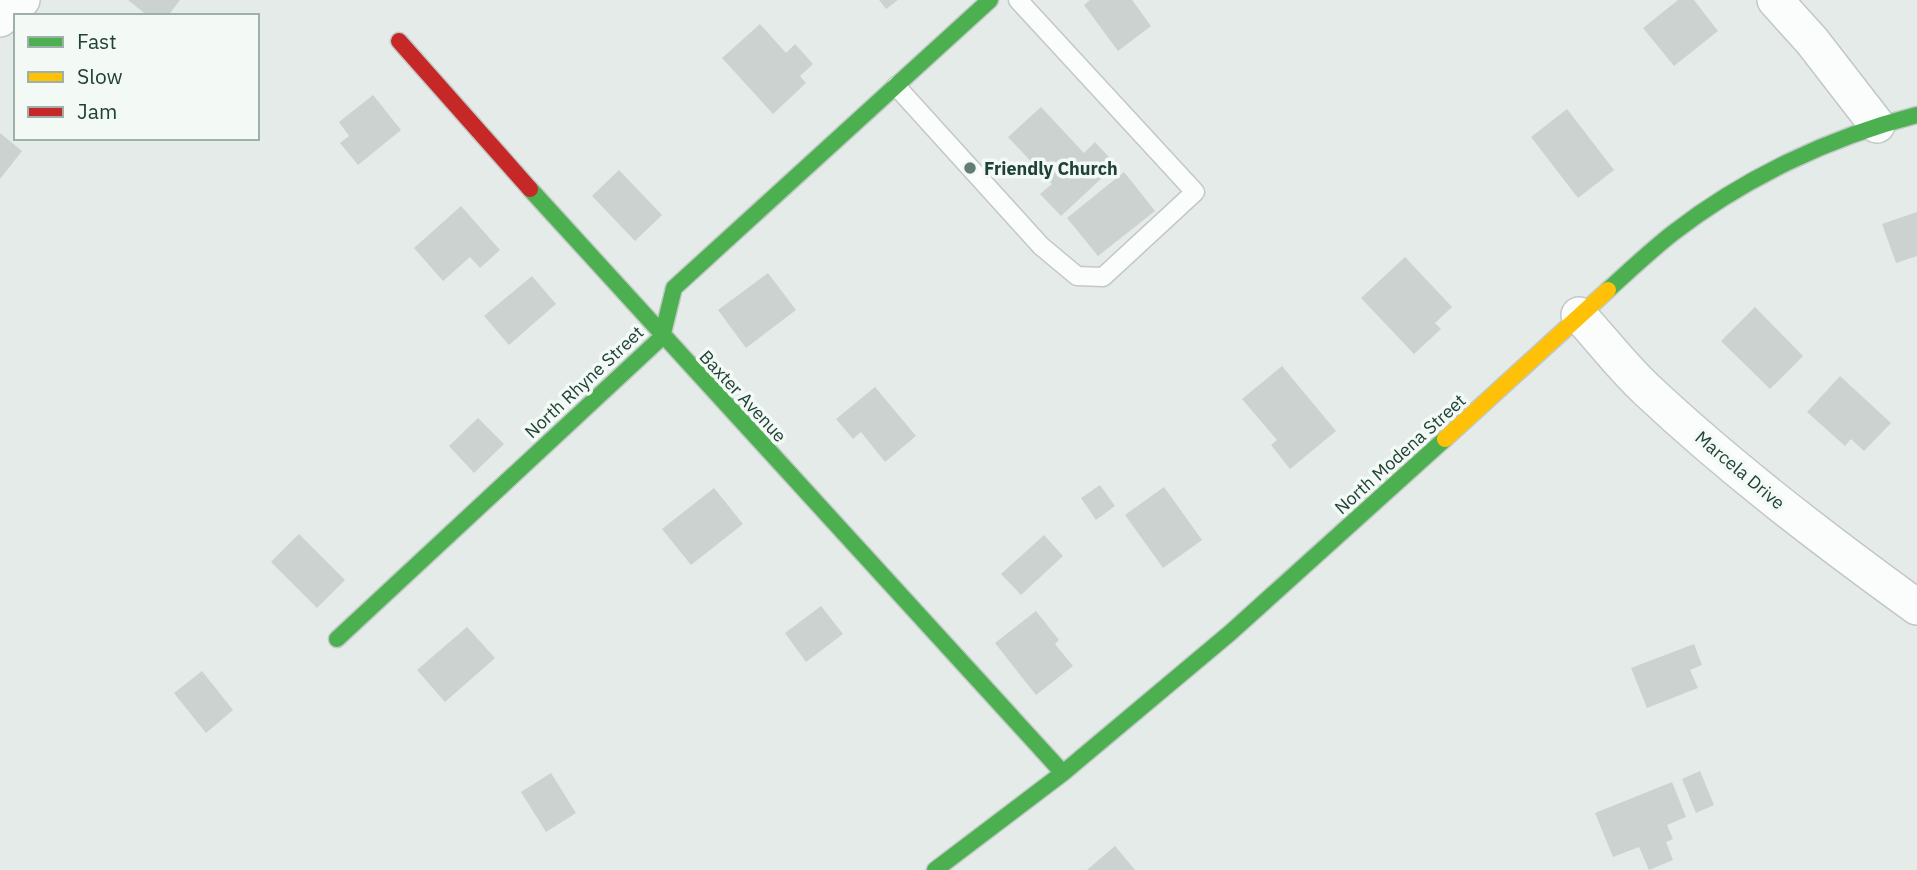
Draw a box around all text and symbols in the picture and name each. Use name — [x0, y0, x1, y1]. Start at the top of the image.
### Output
legend — [14, 14, 259, 140]
text: Fast — [77, 27, 117, 55]
text: Slow — [77, 62, 123, 90]
text: Jam — [77, 97, 117, 125]
place label: Friendly Church — [984, 157, 1118, 180]
marker: Friendly Church — [962, 160, 978, 176]
street label: North Rhyne Street — [520, 321, 648, 443]
street label: Baxter Avenue — [694, 345, 792, 447]
street label: North Modena Street — [1330, 389, 1470, 519]
street label: Marcela Drive — [1690, 426, 1790, 514]

